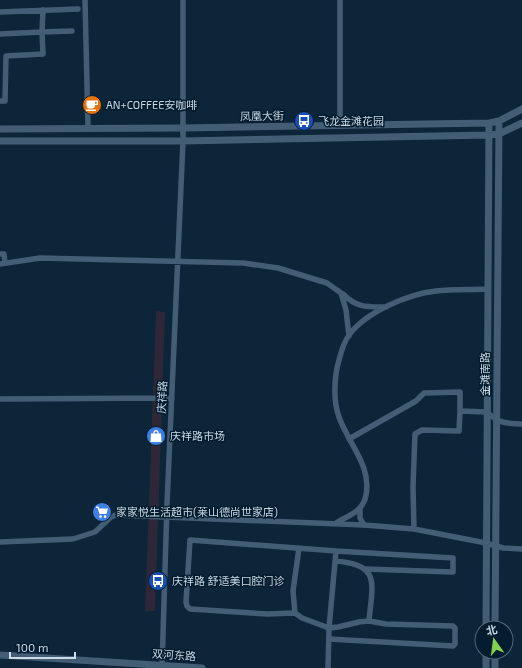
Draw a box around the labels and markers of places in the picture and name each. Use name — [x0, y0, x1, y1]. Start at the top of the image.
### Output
cafe icon: AN+COFFEE安咖啡 — [81, 94, 103, 116]
place label: AN+COFFEE安咖啡 — [106, 98, 197, 111]
bus stop icon: 飞龙金滩花园 — [293, 110, 315, 132]
place label: 飞龙金滩花园 — [318, 114, 384, 127]
shop icon: 庆祥路市场 — [145, 425, 167, 447]
place label: 庆祥路市场 — [170, 429, 225, 442]
supermarket icon: 家家悦生活超市(莱山德尚世家店) — [91, 501, 113, 523]
place label: 家家悦生活超市(莱山德尚世家店) — [116, 505, 278, 518]
bus stop icon: 庆祥路 舒适美口腔门诊 — [147, 570, 169, 592]
place label: 庆祥路 舒适美口腔门诊 — [172, 574, 284, 587]

